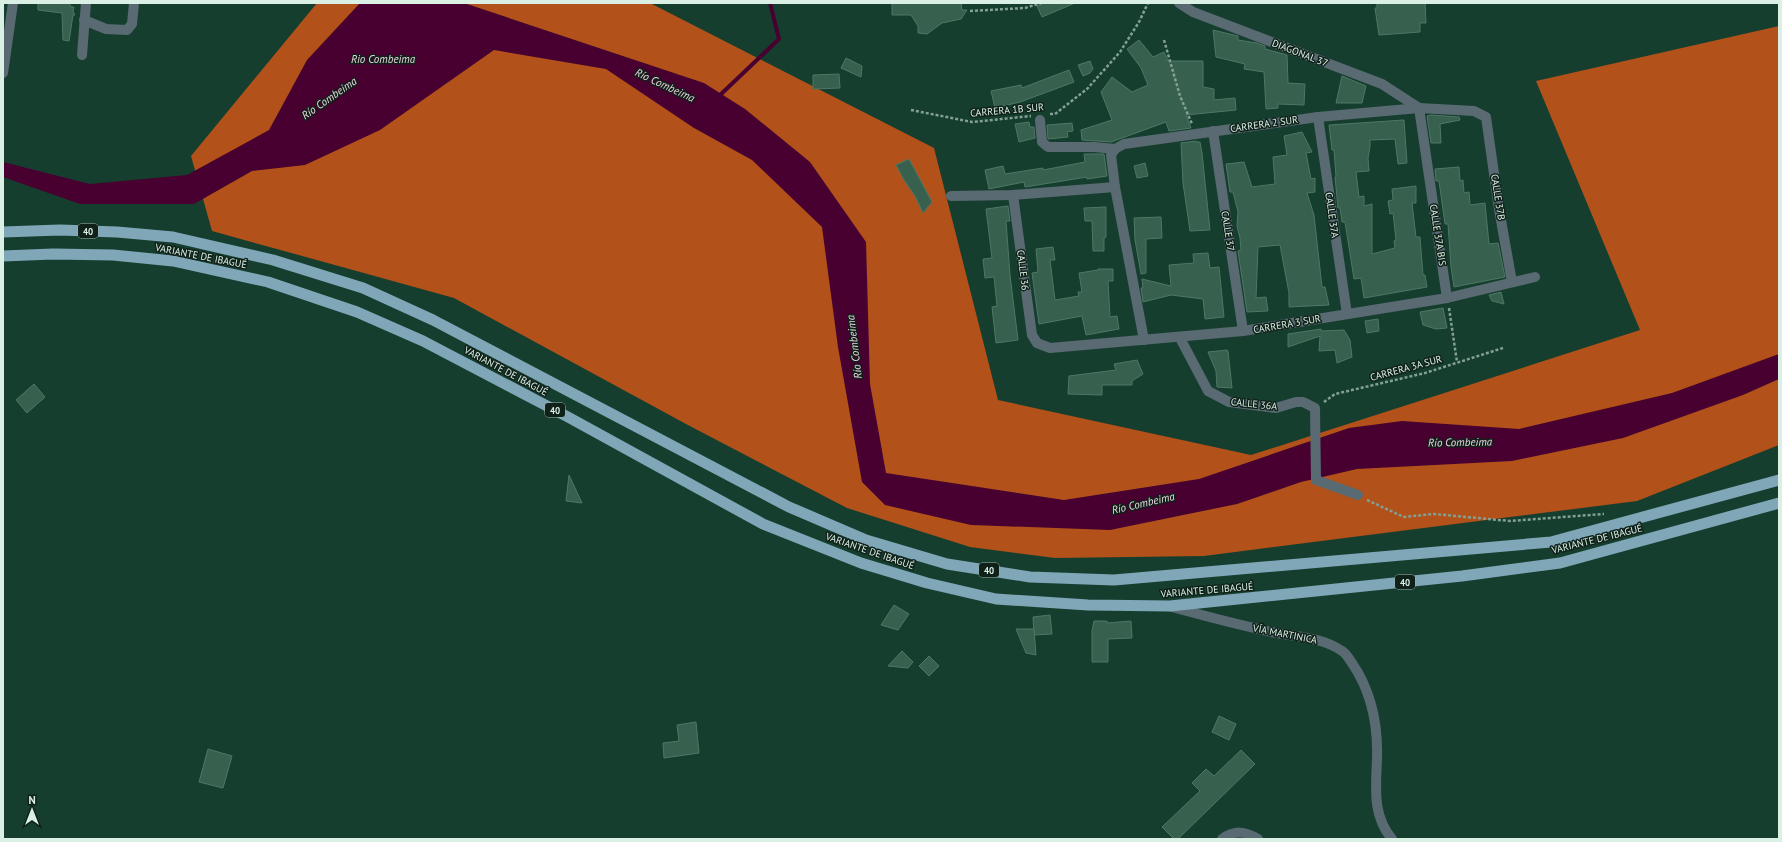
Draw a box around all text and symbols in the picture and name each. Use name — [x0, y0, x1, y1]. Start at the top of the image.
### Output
street label: DIAGONAL 37 — [1270, 36, 1330, 70]
water label: Rio Combeima — [351, 52, 416, 66]
water label: Río Combeima — [633, 65, 698, 105]
water label: Río Combeima — [299, 73, 360, 122]
street label: CARRERA 1B SUR — [970, 100, 1045, 120]
street label: CARRERA 2 SUR — [1229, 113, 1299, 135]
street label: CALLE 37B — [1488, 173, 1508, 221]
street label: CALLE 37A — [1322, 191, 1342, 239]
street label: CALLE 37A BIS — [1427, 203, 1449, 267]
street label: CALLE 37 — [1218, 210, 1238, 252]
road number: 40 — [78, 224, 98, 238]
street label: VARIANTE DE IBAGUÉ — [153, 241, 248, 271]
street label: CALLE 36 — [1014, 249, 1032, 291]
street label: CARRERA 3 SUR — [1252, 312, 1322, 336]
water label: Río Combeima — [843, 314, 865, 380]
street label: VARIANTE DE IBAGUÉ — [461, 343, 550, 399]
street label: CARRERA 3A SUR — [1369, 352, 1443, 384]
street label: CALLE 36A — [1230, 395, 1278, 413]
road number: 40 — [545, 403, 565, 417]
water label: Río Combeima — [1428, 434, 1493, 450]
water label: Río Combeima — [1110, 489, 1176, 517]
street label: VARIANTE DE IBAGUÉ — [1549, 521, 1644, 557]
street label: VARIANTE DE IBAGUÉ — [823, 529, 916, 572]
road number: 40 — [979, 563, 999, 577]
road number: 40 — [1395, 575, 1415, 589]
street label: VARIANTE DE IBAGUÉ — [1159, 579, 1254, 601]
street label: VÍA MARTINICA — [1251, 621, 1318, 647]
north arrow — [12, 790, 52, 830]
text: N — [28, 793, 36, 807]

